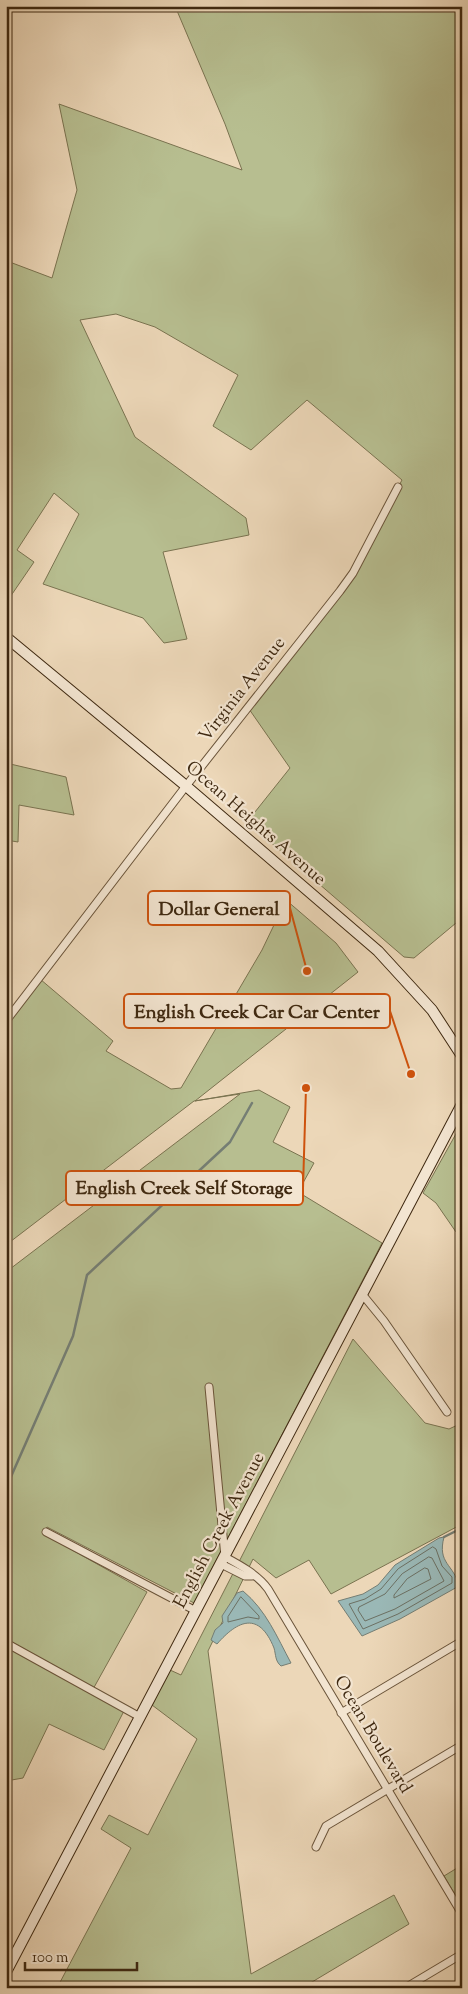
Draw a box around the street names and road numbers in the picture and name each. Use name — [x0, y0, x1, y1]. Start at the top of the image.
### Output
street label: Virginia Avenue — [194, 632, 292, 748]
street label: Ocean Heights Avenue — [179, 756, 331, 892]
street label: English Creek Avenue — [168, 1448, 272, 1614]
street label: Ocean Boulevard — [326, 1671, 418, 1799]

